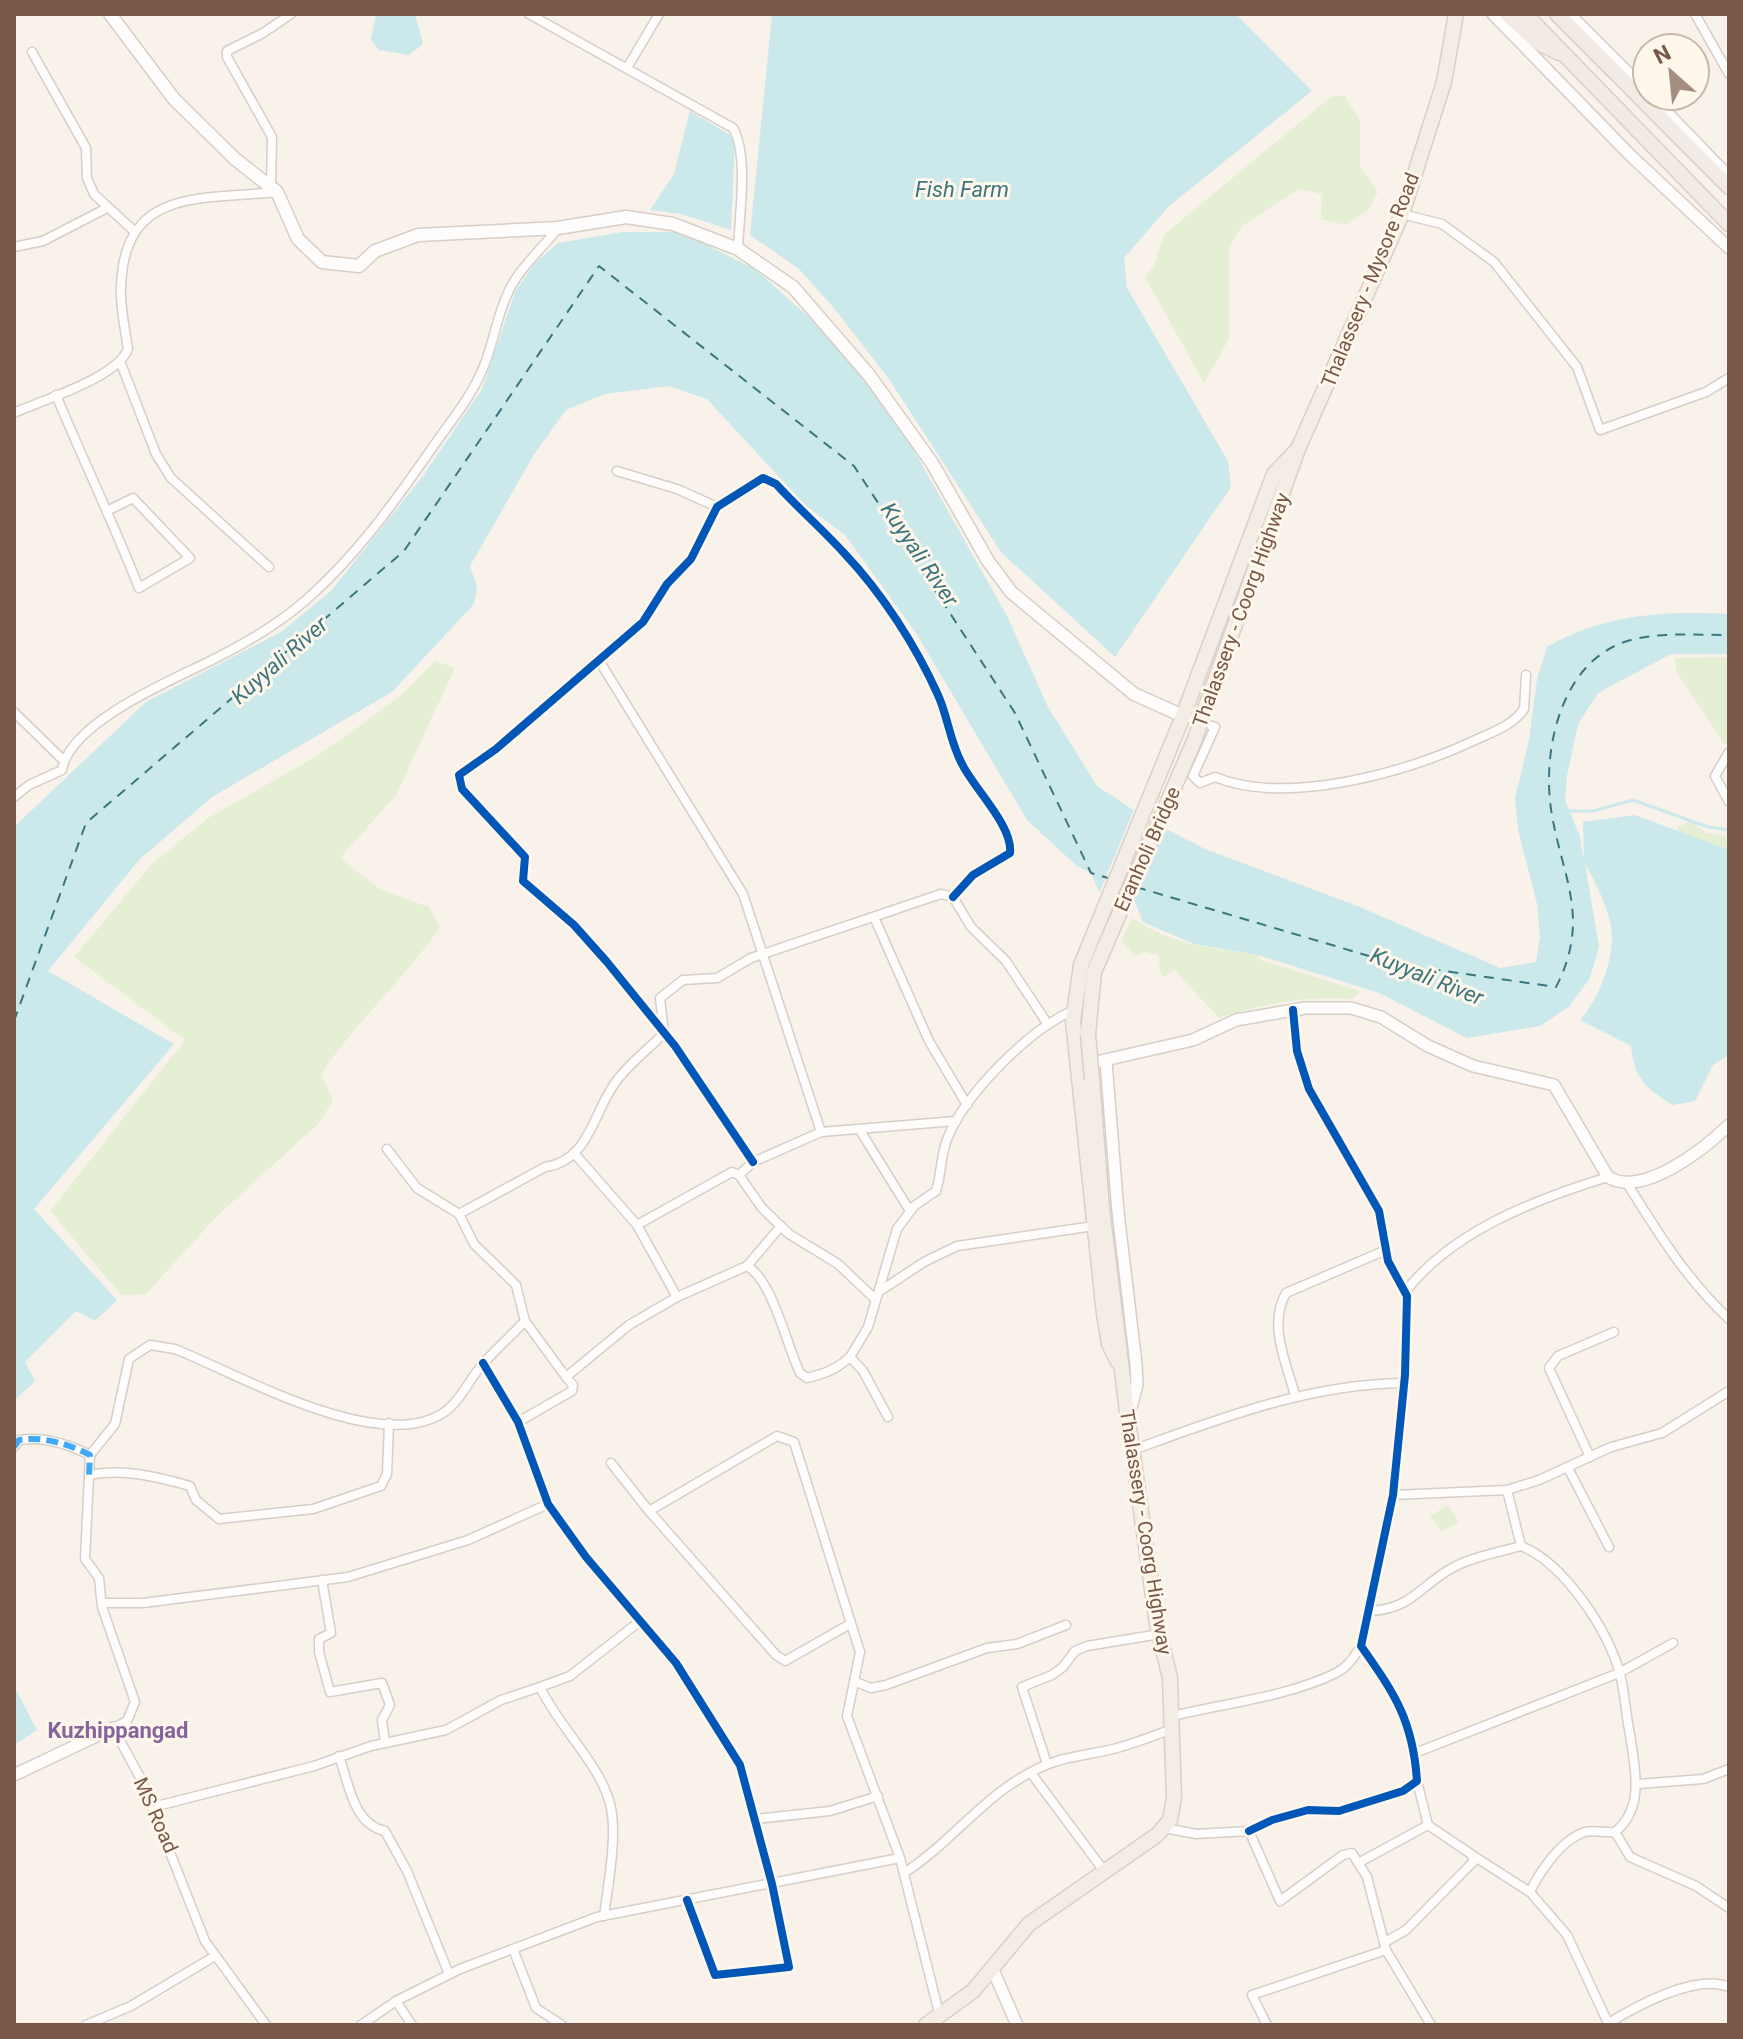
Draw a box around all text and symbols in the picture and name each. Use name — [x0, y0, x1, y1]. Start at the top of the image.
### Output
north arrow — [1631, 32, 1711, 112]
text: N — [1650, 40, 1675, 69]
street label: Thalassery - Mysore Road — [1316, 169, 1424, 391]
water label: Fish Farm — [915, 177, 1009, 202]
street label: Thalassery - Coorg Highway — [1187, 489, 1295, 731]
water label: Kuyyali River — [876, 498, 964, 611]
water label: Kuyyali River — [226, 611, 333, 709]
street label: Eranholi Bridge — [1109, 783, 1185, 915]
water label: Kuyyali River — [1367, 943, 1488, 1011]
street label: Thalassery - Coorg Highway — [1115, 1408, 1177, 1657]
district label: Kuzhippangad — [48, 1718, 188, 1743]
street label: MS Road — [129, 1773, 183, 1857]

